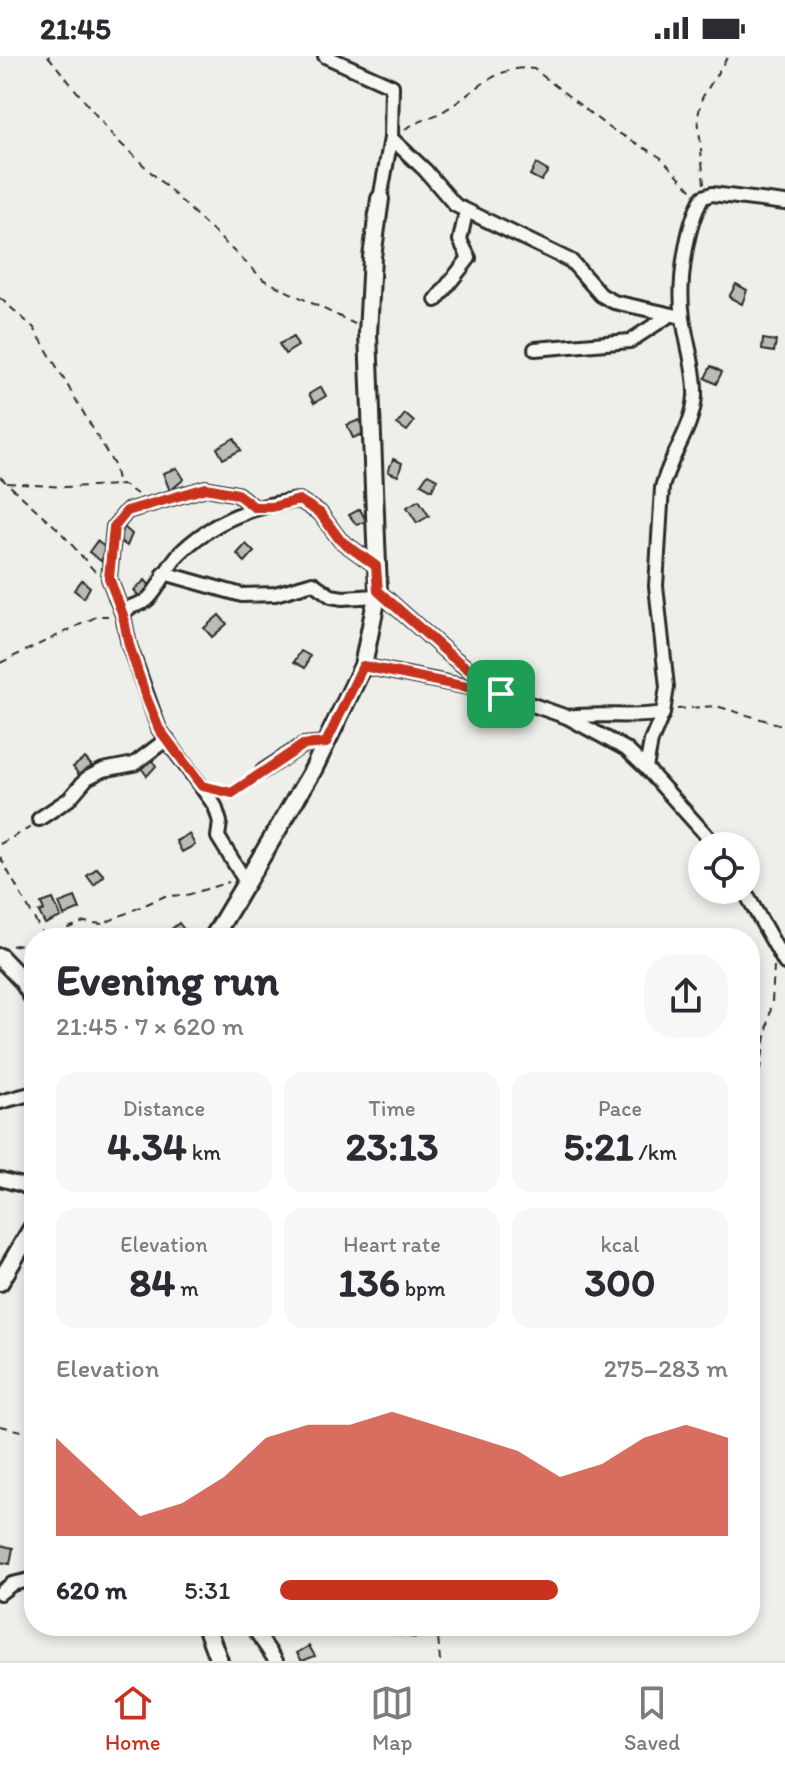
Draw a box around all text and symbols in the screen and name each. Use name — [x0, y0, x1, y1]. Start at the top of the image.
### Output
text: 21:45 — [40, 10, 111, 47]
pin — [467, 660, 535, 728]
icon: arrive — [479, 672, 523, 716]
map controls — [688, 832, 760, 904]
button: locate — [688, 832, 760, 904]
text: Evening run — [56, 953, 279, 1006]
button: share — [644, 954, 728, 1038]
text: 21:45 · 7 × 620 m — [56, 1010, 244, 1042]
text: Distance — [123, 1095, 205, 1122]
text: Time — [369, 1095, 415, 1122]
text: Pace — [598, 1095, 642, 1122]
text: 4.34 — [107, 1122, 187, 1170]
text: 23:13 — [346, 1122, 439, 1170]
text: 5:21 — [563, 1122, 634, 1170]
text: km — [187, 1139, 221, 1166]
text: /km — [634, 1139, 677, 1166]
text: Elevation — [120, 1231, 208, 1258]
text: Heart rate — [343, 1231, 441, 1258]
text: kcal — [600, 1231, 640, 1258]
text: 84 — [129, 1258, 175, 1306]
text: 136 — [338, 1258, 400, 1306]
text: 300 — [584, 1258, 656, 1306]
text: m — [175, 1275, 199, 1302]
text: bpm — [400, 1275, 446, 1302]
text: Elevation — [56, 1352, 159, 1384]
text: 275–283 m — [603, 1352, 728, 1384]
text: 620 m — [56, 1574, 127, 1606]
text: 5:31 — [184, 1574, 230, 1606]
tab: Home — [105, 1681, 160, 1756]
tab: Map — [370, 1681, 414, 1756]
tab: Saved — [624, 1681, 680, 1756]

